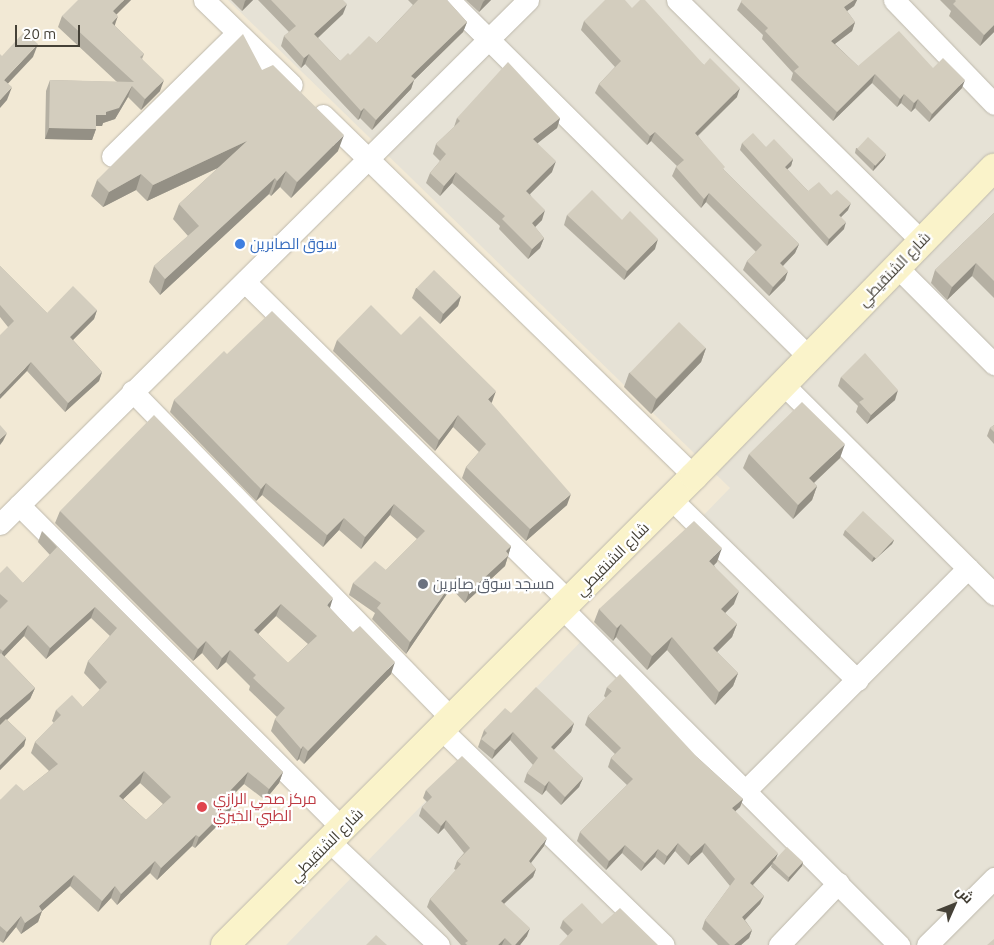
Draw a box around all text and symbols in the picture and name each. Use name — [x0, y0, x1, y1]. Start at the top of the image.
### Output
scale bar — [18, 15, 82, 47]
text: 20 m — [23, 25, 56, 42]
street label: شارع الشنقيطي — [854, 228, 934, 310]
place label: سوق الصابرين — [250, 235, 337, 253]
marker: سوق الصابرين — [234, 238, 246, 250]
street label: شارع الشنقيطي — [572, 519, 652, 599]
place label: مسجد سوق صابرين — [433, 575, 554, 593]
marker: مسجد سوق صابرين — [417, 578, 429, 590]
place label: مركز صحي الرازي الطبي الخيري — [213, 789, 317, 824]
marker: مركز صحي الرازي الطبي الخيري — [195, 800, 209, 814]
street label: شارع الشنقيطي — [286, 805, 366, 885]
north arrow — [929, 880, 979, 930]
text: ش — [953, 883, 977, 907]

